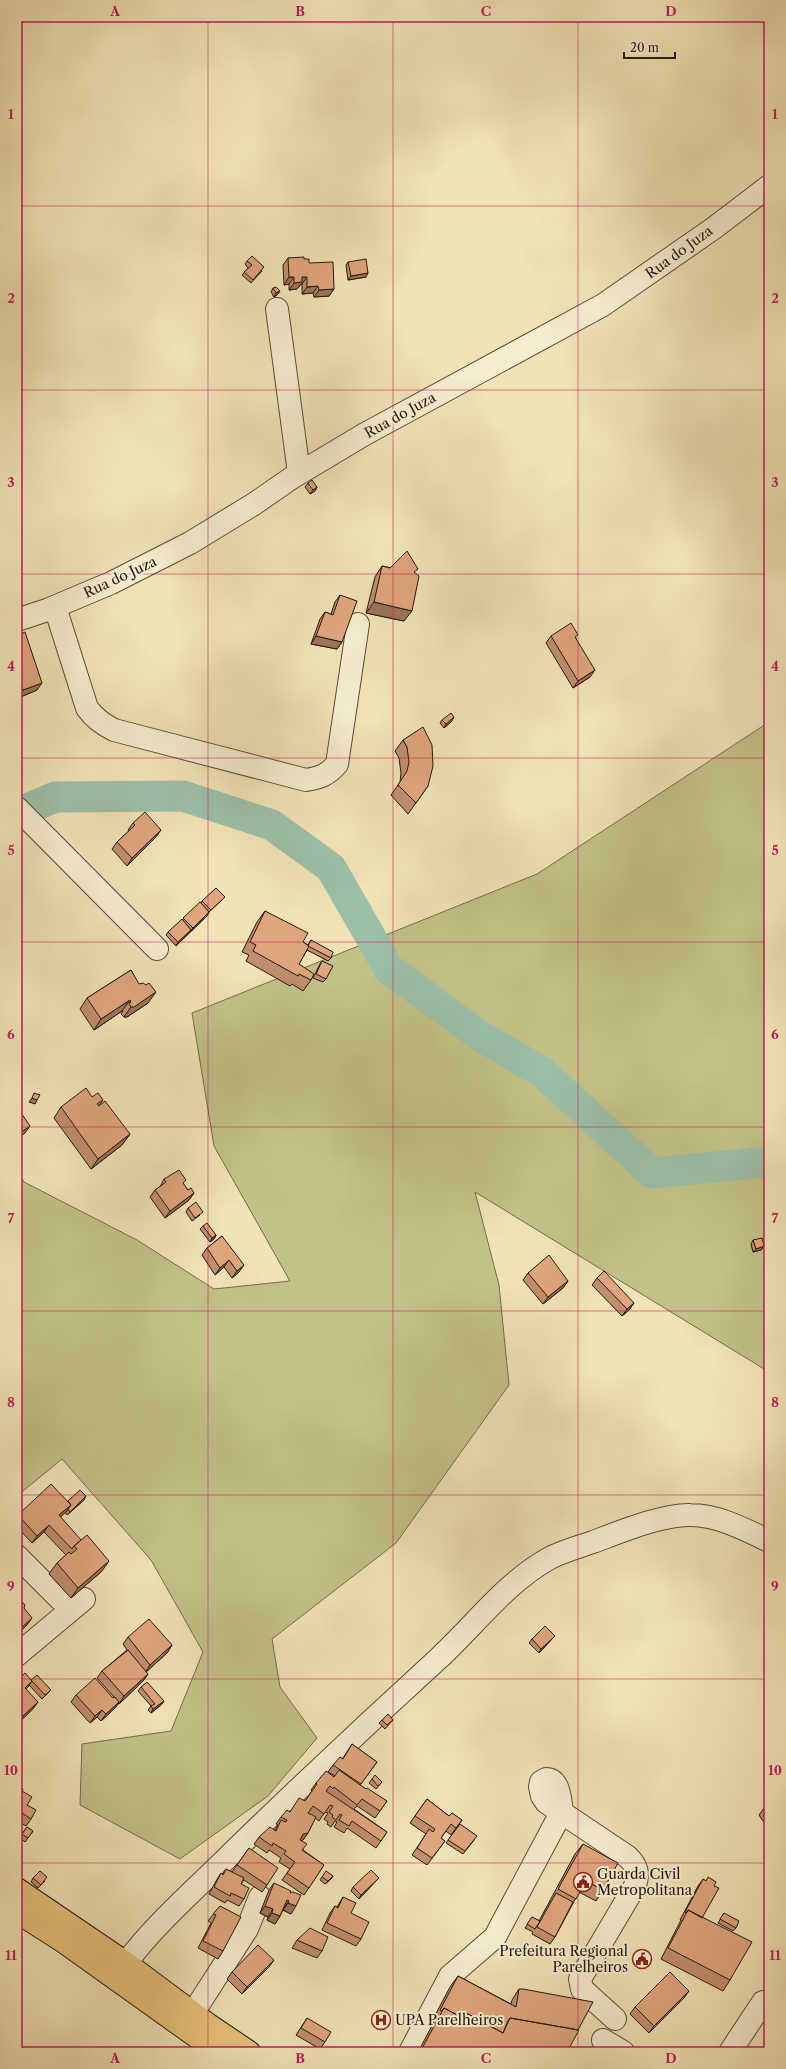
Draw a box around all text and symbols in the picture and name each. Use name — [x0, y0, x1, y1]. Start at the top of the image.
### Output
text: A — [109, 3, 121, 19]
text: B — [295, 3, 305, 19]
text: C — [481, 3, 491, 19]
text: D — [665, 3, 677, 19]
scale bar — [624, 34, 675, 60]
text: 20 m — [630, 40, 659, 55]
text: 1 — [8, 106, 14, 122]
text: 1 — [772, 106, 778, 122]
street label: Rua do Juza — [642, 221, 717, 282]
text: 2 — [7, 290, 15, 306]
text: 2 — [771, 290, 779, 306]
street label: Rua do Juza — [361, 388, 439, 442]
text: 3 — [7, 474, 15, 490]
text: 3 — [771, 474, 779, 490]
street label: Rua do Juza — [81, 552, 160, 602]
text: 4 — [7, 658, 15, 674]
text: 4 — [771, 658, 779, 674]
text: 5 — [7, 842, 15, 858]
text: 5 — [771, 842, 779, 858]
text: 6 — [7, 1026, 15, 1042]
text: 6 — [771, 1026, 779, 1042]
text: 7 — [8, 1210, 15, 1226]
text: 7 — [772, 1210, 779, 1226]
text: 8 — [7, 1394, 15, 1410]
text: 8 — [771, 1394, 779, 1410]
text: 9 — [7, 1578, 15, 1594]
text: 9 — [771, 1578, 779, 1594]
text: 10 — [4, 1762, 18, 1778]
text: 10 — [768, 1762, 782, 1778]
place label: Guarda Civil Metropolitana — [597, 1865, 693, 1899]
public building icon: Guarda Civil Metropolitana — [572, 1871, 594, 1893]
place label: Prefeitura Regional Parelheiros — [499, 1942, 628, 1976]
text: 11 — [5, 1947, 17, 1963]
text: 11 — [769, 1947, 781, 1963]
public building icon: Prefeitura Regional Parelheiros — [631, 1948, 653, 1970]
hospital icon: UPA Parelheiros — [370, 2009, 392, 2031]
place label: UPA Parelheiros — [395, 2011, 503, 2029]
text: A — [109, 2050, 121, 2066]
text: B — [295, 2050, 305, 2066]
text: C — [481, 2050, 491, 2066]
text: D — [665, 2050, 677, 2066]

